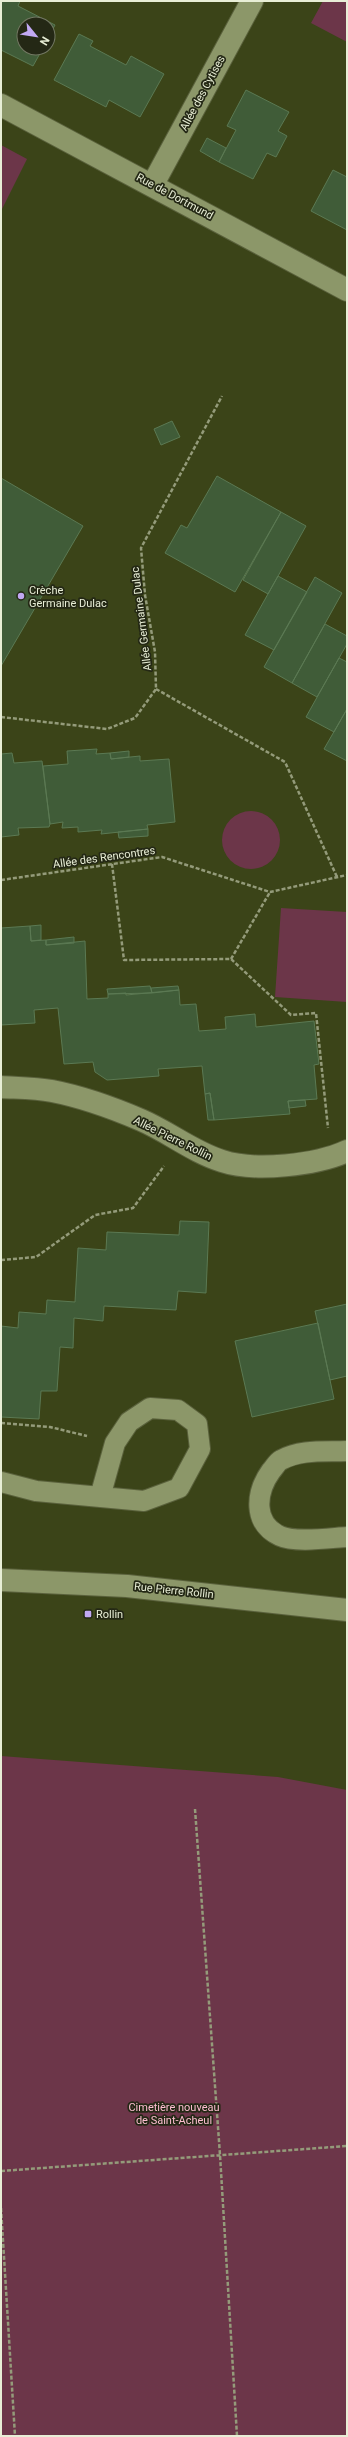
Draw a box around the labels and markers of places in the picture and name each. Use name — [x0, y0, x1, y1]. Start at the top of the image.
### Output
place label: Crèche Germaine Dulac — [29, 584, 107, 610]
marker: Crèche Germaine Dulac — [16, 591, 26, 601]
place label: Rollin — [96, 1608, 123, 1621]
marker: Rollin — [83, 1609, 93, 1619]

